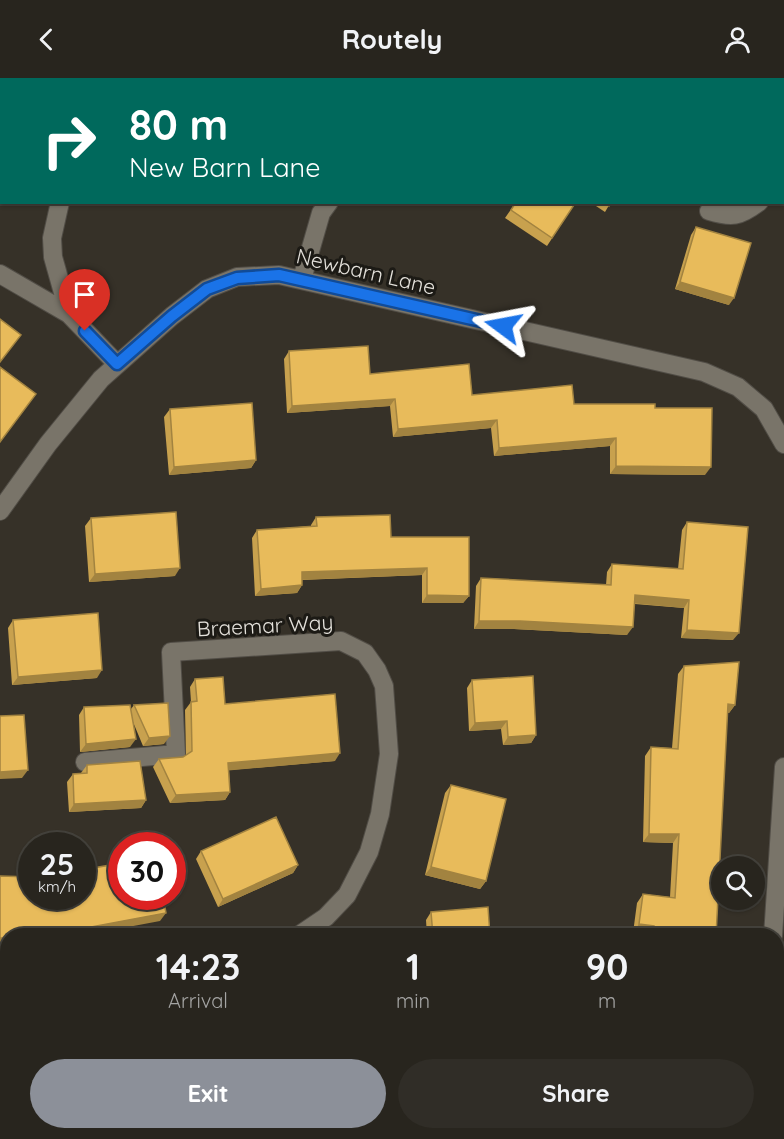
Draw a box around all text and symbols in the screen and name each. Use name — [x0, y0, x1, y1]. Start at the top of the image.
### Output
text: Routely — [342, 22, 442, 56]
icon: back — [30, 23, 63, 56]
icon: person — [721, 23, 754, 56]
text: 80 m — [129, 98, 228, 151]
icon: right — [30, 102, 108, 180]
text: New Barn Lane — [129, 150, 320, 184]
street label: Newbarn Lane — [294, 242, 438, 300]
pin — [59, 269, 110, 331]
icon: arrive — [68, 278, 101, 311]
position arrow — [471, 294, 535, 358]
street label: Braemar Way — [196, 608, 334, 642]
speed limit sign: 30 — [108, 832, 186, 910]
text: 25 — [40, 845, 74, 883]
map controls — [711, 856, 765, 910]
button: search — [711, 856, 765, 910]
text: km/h — [38, 877, 76, 896]
text: 14:23 — [156, 944, 240, 989]
text: 1 — [406, 944, 420, 989]
text: 90 — [586, 944, 628, 989]
text: Arrival — [168, 988, 228, 1013]
text: min — [396, 988, 430, 1013]
text: m — [598, 988, 616, 1013]
button: Exit — [30, 1059, 386, 1128]
button: Share — [398, 1059, 754, 1128]

